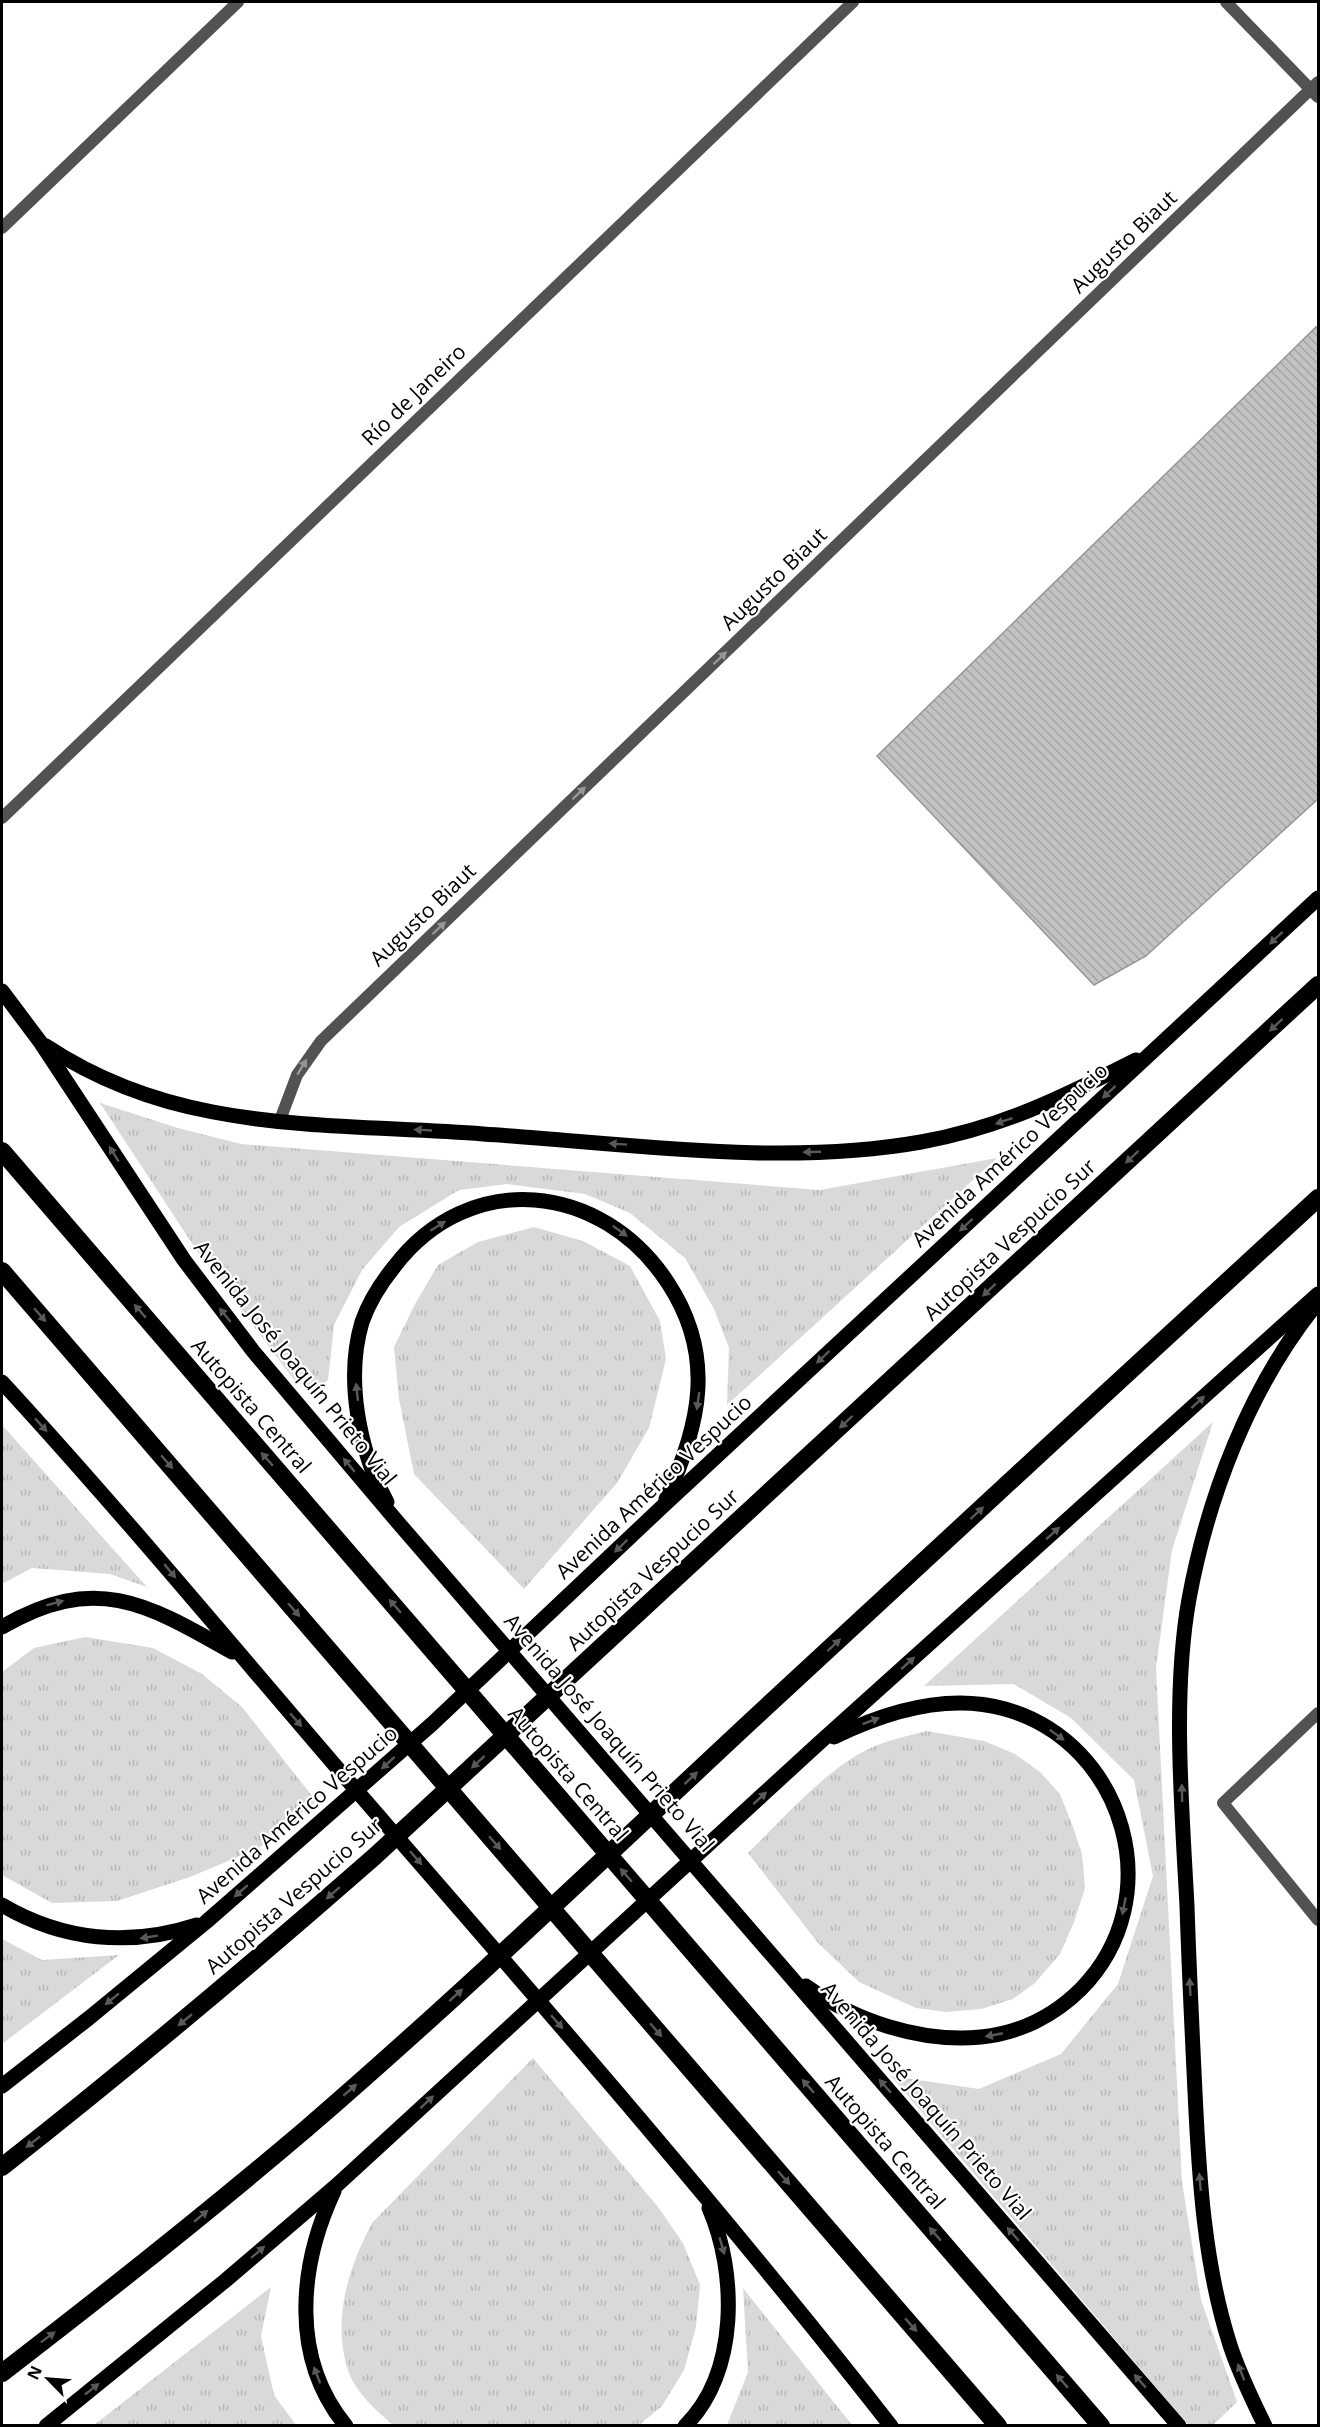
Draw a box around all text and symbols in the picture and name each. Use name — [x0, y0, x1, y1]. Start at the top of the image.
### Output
street label: Augusto Biaut — [1064, 184, 1182, 299]
street label: Río de Janeiro — [355, 337, 472, 451]
street label: Augusto Biaut — [714, 521, 832, 636]
one-way arrow — [712, 651, 726, 665]
one-way arrow — [572, 786, 586, 800]
street label: Augusto Biaut — [363, 857, 481, 972]
one-way arrow — [431, 921, 445, 935]
one-way arrow — [1268, 931, 1283, 945]
one-way arrow — [1268, 1018, 1283, 1032]
street label: Avenida Américo Vespucio — [905, 1056, 1113, 1253]
one-way arrow — [297, 1059, 308, 1075]
one-way arrow — [1102, 1085, 1117, 1099]
one-way arrow — [995, 1117, 1013, 1126]
one-way arrow — [414, 1126, 433, 1135]
one-way arrow — [608, 1139, 627, 1148]
one-way arrow — [109, 1146, 120, 1162]
one-way arrow — [803, 1147, 822, 1156]
one-way arrow — [1126, 1150, 1140, 1164]
street label: Autopista Vespucio Sur — [917, 1152, 1102, 1326]
one-way arrow — [960, 1217, 974, 1231]
one-way arrow — [429, 1220, 446, 1231]
one-way arrow — [612, 1225, 628, 1237]
street label: Avenida José Joaquín Prieto Vial — [188, 1234, 403, 1491]
one-way arrow — [982, 1283, 997, 1296]
one-way arrow — [134, 1304, 147, 1319]
one-way arrow — [33, 1307, 46, 1322]
one-way arrow — [218, 1307, 231, 1323]
street label: Autopista Central — [185, 1332, 318, 1479]
one-way arrow — [816, 1350, 831, 1364]
one-way arrow — [352, 1382, 361, 1401]
street label: Avenida Américo Vespucio — [549, 1388, 757, 1585]
one-way arrow — [693, 1391, 702, 1410]
one-way arrow — [1190, 1396, 1205, 1409]
one-way arrow — [839, 1415, 854, 1428]
one-way arrow — [34, 1417, 47, 1432]
one-way arrow — [261, 1452, 274, 1467]
one-way arrow — [160, 1455, 174, 1470]
one-way arrow — [343, 1457, 356, 1473]
street label: Autopista Vespucio Sur — [560, 1482, 745, 1656]
one-way arrow — [970, 1506, 984, 1520]
one-way arrow — [1045, 1527, 1060, 1540]
one-way arrow — [614, 1539, 628, 1553]
one-way arrow — [163, 1563, 176, 1579]
one-way arrow — [46, 1598, 64, 1607]
one-way arrow — [389, 1599, 402, 1614]
one-way arrow — [288, 1602, 301, 1618]
street label: Avenida José Joaquín Prieto Vial — [498, 1607, 721, 1857]
one-way arrow — [826, 1639, 841, 1652]
one-way arrow — [900, 1657, 915, 1670]
street label: Autopista Central — [502, 1700, 635, 1847]
one-way arrow — [289, 1712, 302, 1727]
one-way arrow — [862, 1715, 880, 1725]
street label: Avenida Américo Vespucio — [190, 1719, 403, 1910]
one-way arrow — [1049, 1729, 1065, 1741]
one-way arrow — [470, 1755, 485, 1769]
one-way arrow — [381, 1756, 396, 1769]
one-way arrow — [684, 1771, 698, 1785]
one-way arrow — [1177, 1783, 1187, 1802]
one-way arrow — [752, 1791, 766, 1805]
street label: Autopista Vespucio Sur — [199, 1810, 388, 1980]
one-way arrow — [488, 1835, 501, 1850]
one-way arrow — [409, 1850, 422, 1865]
one-way arrow — [620, 1868, 633, 1883]
one-way arrow — [233, 1885, 249, 1898]
one-way arrow — [326, 1886, 341, 1899]
one-way arrow — [1119, 1897, 1128, 1916]
one-way arrow — [140, 1932, 159, 1941]
street label: Avenida José Joaquín Prieto Vial — [815, 1975, 1038, 2225]
one-way arrow — [1186, 1978, 1195, 1997]
one-way arrow — [448, 1989, 462, 2003]
one-way arrow — [104, 1993, 120, 2006]
one-way arrow — [178, 2013, 193, 2026]
one-way arrow — [550, 2014, 563, 2029]
one-way arrow — [650, 2022, 663, 2038]
one-way arrow — [985, 2031, 1004, 2040]
street label: Autopista Central — [819, 2068, 952, 2215]
one-way arrow — [801, 2078, 814, 2094]
one-way arrow — [879, 2078, 892, 2094]
one-way arrow — [342, 2083, 357, 2097]
one-way arrow — [419, 2095, 434, 2109]
one-way arrow — [25, 2136, 41, 2149]
one-way arrow — [777, 2170, 790, 2185]
one-way arrow — [1195, 2173, 1205, 2192]
one-way arrow — [193, 2210, 209, 2223]
one-way arrow — [929, 2227, 942, 2242]
one-way arrow — [1007, 2227, 1020, 2242]
one-way arrow — [718, 2237, 727, 2255]
one-way arrow — [251, 2245, 266, 2259]
one-way arrow — [904, 2317, 917, 2332]
one-way arrow — [40, 2331, 56, 2344]
north arrow — [18, 2349, 78, 2409]
text: N — [22, 2362, 47, 2383]
one-way arrow — [1236, 2363, 1245, 2381]
one-way arrow — [312, 2366, 321, 2384]
one-way arrow — [1056, 2373, 1069, 2389]
one-way arrow — [1134, 2373, 1147, 2389]
one-way arrow — [84, 2383, 100, 2396]

